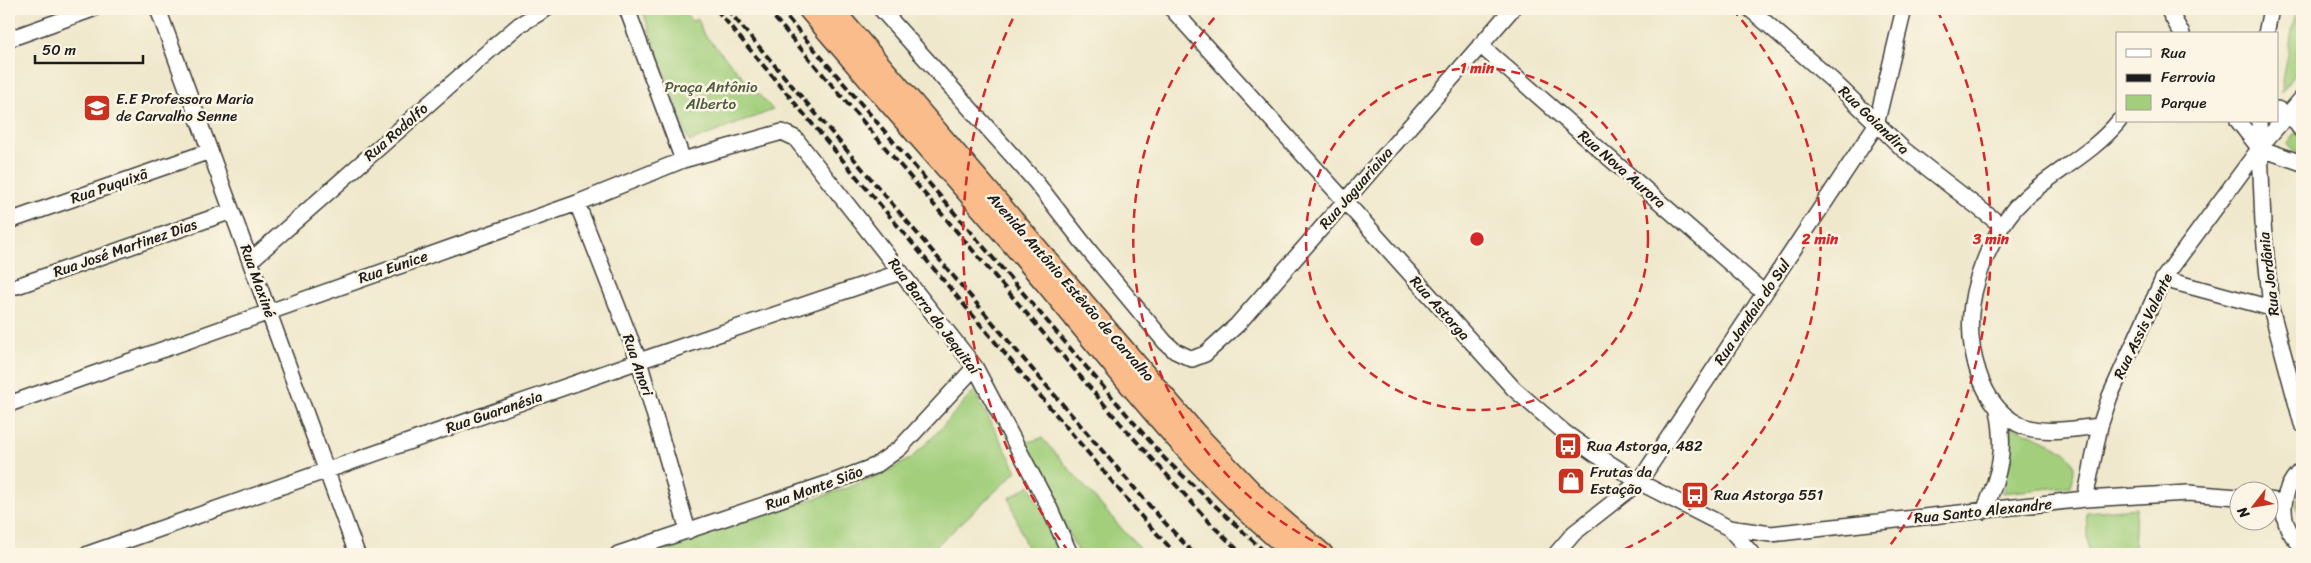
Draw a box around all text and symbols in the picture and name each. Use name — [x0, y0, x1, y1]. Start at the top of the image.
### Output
scale bar — [35, 32, 142, 64]
legend — [2116, 32, 2278, 122]
text: 50 m — [42, 37, 77, 63]
text: Rua — [2161, 40, 2186, 66]
text: 1 min — [1460, 55, 1495, 81]
text: Ferrovia — [2161, 64, 2216, 90]
park label: Praça Antônio Alberto — [664, 74, 758, 117]
street label: Rua Goiandira — [1832, 79, 1916, 161]
place label: E.E Professora Maria de Carvalho Senne — [116, 86, 254, 129]
text: Parque — [2161, 90, 2206, 116]
school or university icon: E.E Professora Maria de Carvalho Senne — [82, 93, 112, 123]
street label: Rua Rodolfo — [358, 96, 435, 168]
street label: Rua Nova Aurora — [1572, 123, 1672, 215]
street label: Rua Jaguariaiva — [1312, 140, 1400, 235]
street label: Rua Puquixã — [67, 161, 152, 211]
street label: Avenida Antônio Estêvão de Carvalho — [980, 186, 1161, 388]
street label: Rua José Martinez Dias — [50, 211, 201, 285]
text: 2 min — [1801, 226, 1839, 252]
text: 3 min — [1972, 226, 2010, 252]
centre of rings — [1468, 230, 1486, 248]
street label: Rua Jordânia — [2251, 230, 2287, 317]
street label: Rua Maxiné — [233, 241, 283, 322]
street label: Rua Eunice — [355, 243, 432, 291]
street label: Rua Barra do Jequitaí — [881, 252, 988, 382]
street label: Rua Jandaia do Sul — [1707, 253, 1798, 370]
street label: Rua Astorga — [1403, 269, 1477, 347]
street label: Rua Assis Valente — [2106, 269, 2180, 383]
street label: Rua Anori — [615, 330, 661, 400]
street label: Rua Guaranésia — [442, 383, 546, 441]
bus stop icon: Rua Astorga, 482 — [1553, 431, 1583, 461]
place label: Rua Astorga, 482 — [1587, 433, 1703, 459]
street label: Rua Monte Sião — [762, 458, 867, 518]
place label: Frutas da Estação — [1590, 459, 1652, 502]
shop icon: Frutas da Estação — [1556, 466, 1586, 496]
bus stop icon: Rua Astorga 551 — [1680, 480, 1710, 510]
north arrow — [2228, 480, 2278, 530]
place label: Rua Astorga 551 — [1714, 482, 1823, 508]
street label: Rua Santo Alexandre — [1913, 491, 2054, 531]
text: N — [2230, 502, 2257, 524]

